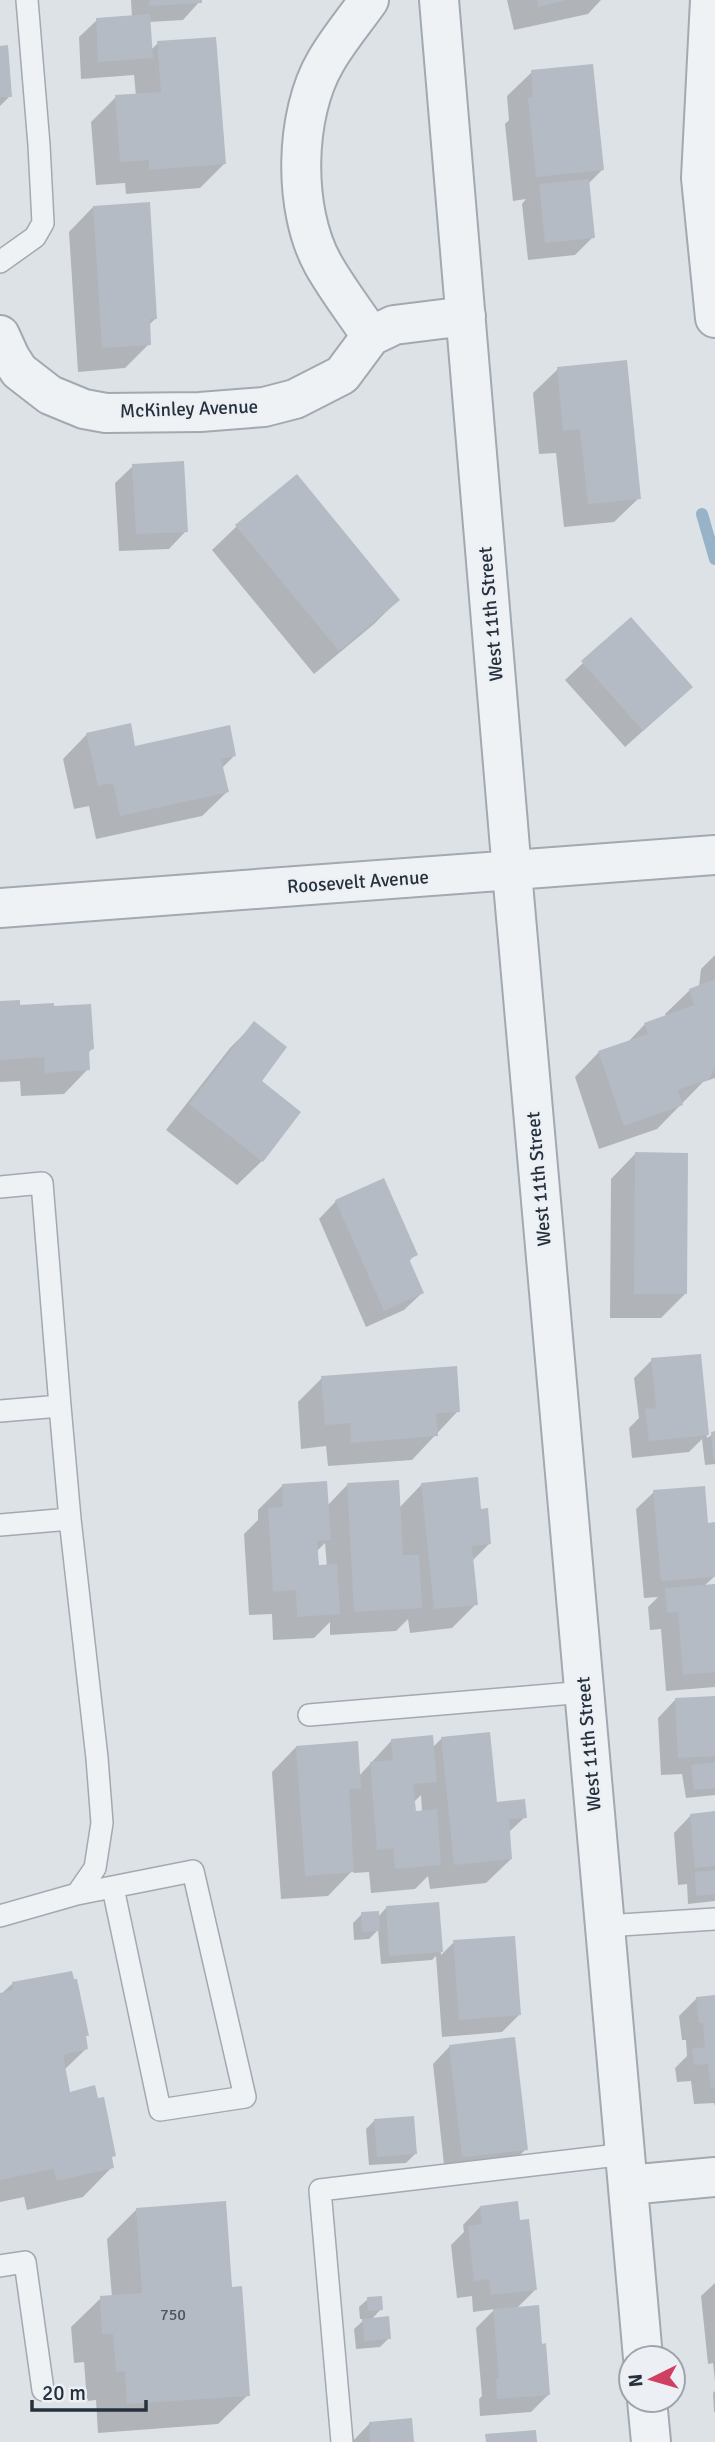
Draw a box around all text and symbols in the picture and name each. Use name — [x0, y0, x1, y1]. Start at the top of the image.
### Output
street label: McKinley Avenue — [119, 395, 259, 423]
street label: West 11th Street — [473, 545, 509, 682]
street label: Roosevelt Avenue — [286, 865, 430, 899]
street label: West 11th Street — [521, 1110, 557, 1247]
street label: West 11th Street — [571, 1675, 607, 1812]
house number: 750 — [160, 2305, 186, 2325]
north arrow — [617, 2344, 687, 2414]
scale bar — [32, 2368, 145, 2412]
text: N — [624, 2373, 649, 2388]
text: 20 m — [42, 2380, 86, 2406]

